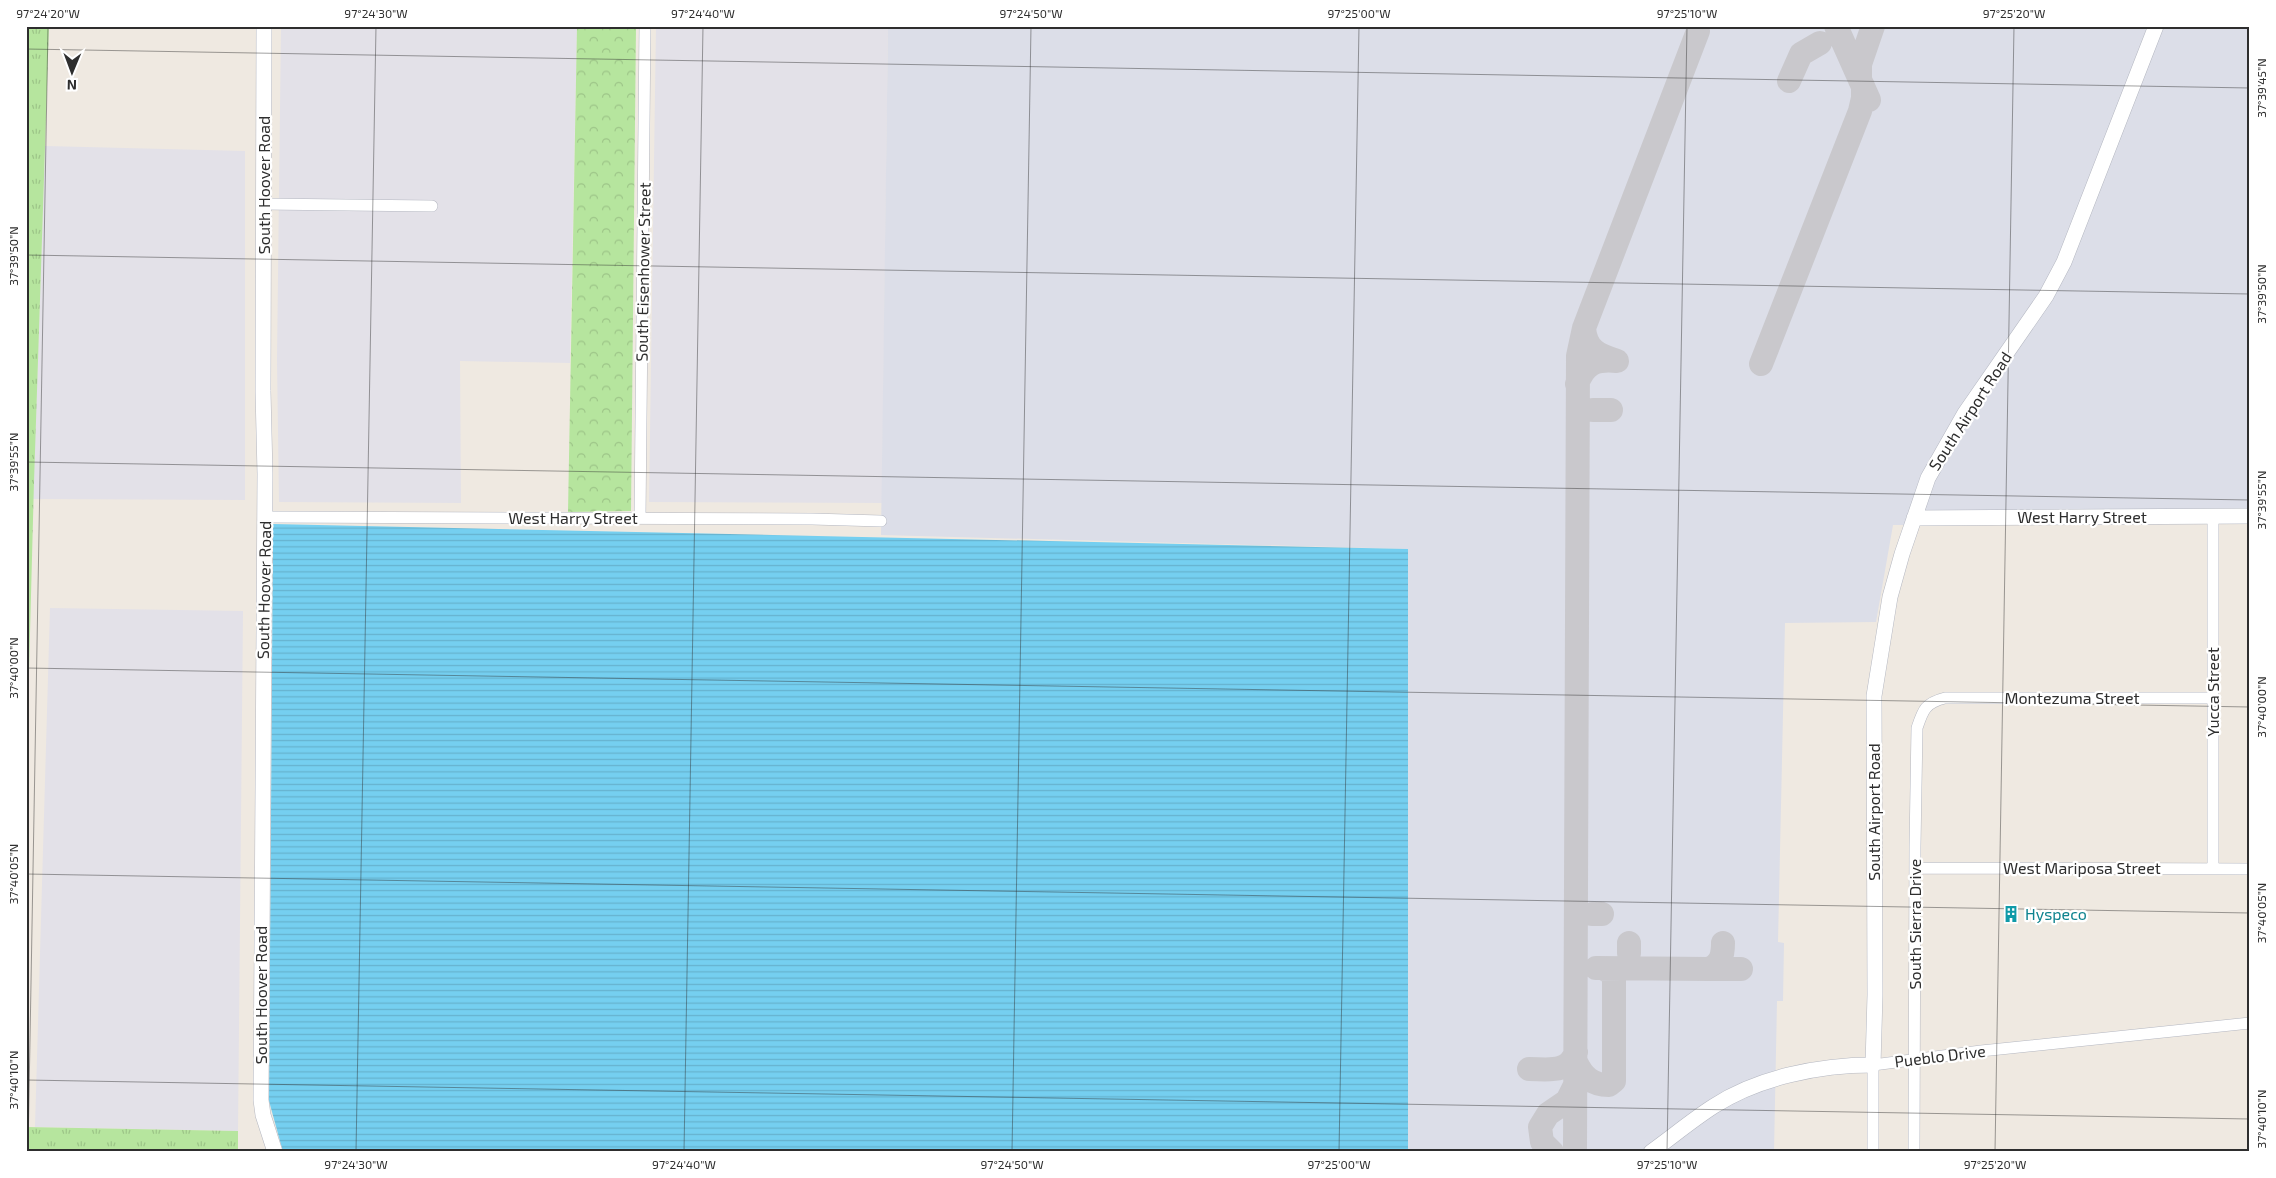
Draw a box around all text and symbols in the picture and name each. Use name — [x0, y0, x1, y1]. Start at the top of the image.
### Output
text: 97°24'20"W — [16, 6, 80, 20]
text: 97°24'30"W — [344, 6, 408, 20]
text: 97°24'40"W — [671, 6, 735, 20]
text: 97°24'50"W — [999, 6, 1063, 20]
text: 97°25'00"W — [1327, 6, 1391, 20]
text: 97°25'10"W — [1657, 6, 1717, 20]
text: 97°25'20"W — [1983, 6, 2045, 20]
north arrow — [48, 48, 98, 98]
text: 37°39'45"N — [2254, 58, 2268, 118]
text: N — [67, 77, 77, 94]
street label: South Hoover Road — [254, 116, 273, 254]
street label: South Eisenhower Street — [631, 182, 654, 362]
text: 37°39'50"N — [6, 226, 20, 286]
text: 37°39'50"N — [2254, 264, 2268, 324]
street label: South Airport Road — [1924, 348, 2015, 474]
text: 37°39'55"N — [6, 433, 20, 491]
text: 37°39'55"N — [2254, 471, 2268, 529]
street label: West Harry Street — [2017, 507, 2147, 526]
street label: West Harry Street — [508, 508, 638, 527]
street label: South Hoover Road — [253, 521, 274, 659]
text: 37°40'00"N — [6, 637, 20, 699]
street label: Yucca Street — [2203, 647, 2222, 737]
text: 37°40'00"N — [2254, 676, 2268, 738]
street label: Montezuma Street — [2004, 688, 2140, 707]
street label: South Airport Road — [1864, 743, 1883, 881]
text: 37°40'05"N — [6, 844, 20, 904]
street label: West Mariposa Street — [2003, 858, 2161, 877]
street label: South Sierra Drive — [1905, 859, 1924, 989]
text: 37°40'05"N — [2254, 883, 2268, 943]
building icon: Hyspeco — [2001, 904, 2021, 924]
place label: Hyspeco — [2025, 904, 2087, 923]
street label: South Hoover Road — [251, 926, 270, 1064]
street label: Pueblo Drive — [1893, 1040, 1987, 1071]
text: 37°40'10"N — [6, 1050, 20, 1110]
text: 37°40'10"N — [2254, 1089, 2268, 1149]
text: 97°24'30"W — [324, 1157, 388, 1171]
text: 97°24'40"W — [652, 1157, 716, 1171]
text: 97°24'50"W — [980, 1157, 1044, 1171]
text: 97°25'00"W — [1307, 1157, 1371, 1171]
text: 97°25'10"W — [1637, 1157, 1697, 1171]
text: 97°25'20"W — [1964, 1157, 2026, 1171]

